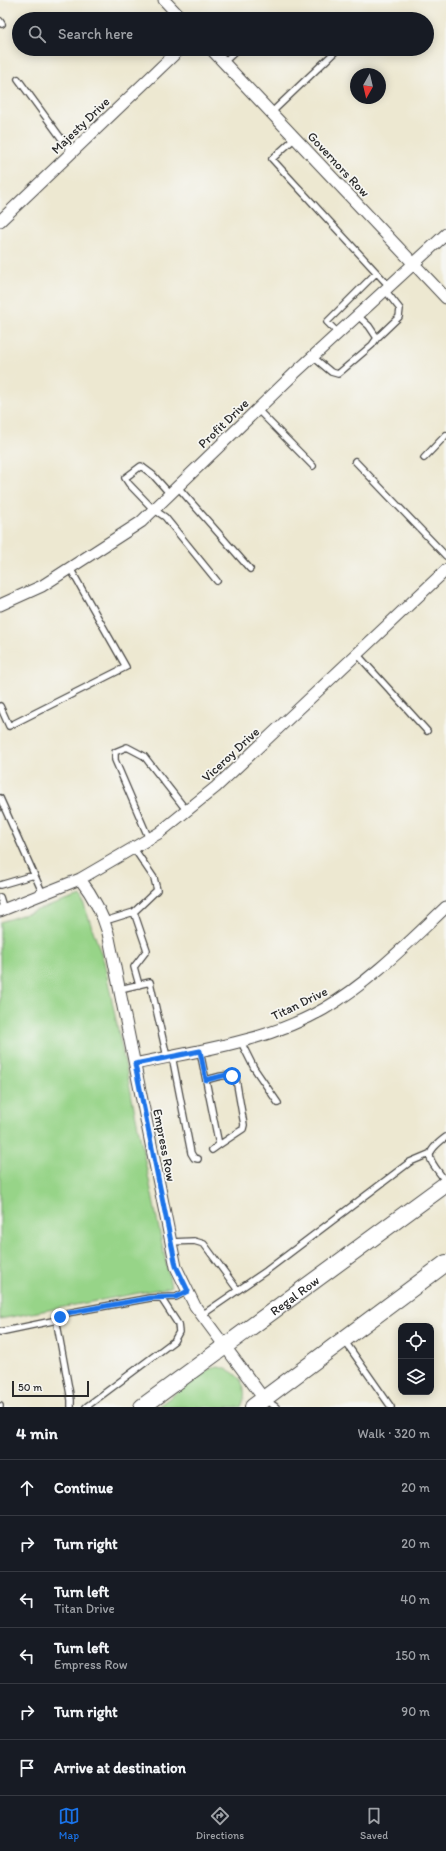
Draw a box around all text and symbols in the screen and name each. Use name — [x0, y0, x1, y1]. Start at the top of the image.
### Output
search box — [12, 12, 434, 56]
icon: search — [26, 23, 48, 45]
text: Search here — [58, 25, 133, 43]
north arrow — [350, 68, 386, 104]
street label: Majesty Drive — [48, 94, 113, 157]
street label: Governors Row — [305, 129, 373, 200]
street label: Profit Drive — [195, 396, 252, 451]
street label: Viceroy Drive — [198, 724, 262, 785]
street label: Titan Drive — [269, 983, 330, 1023]
route start — [223, 1067, 241, 1085]
street label: Empress Row — [150, 1107, 179, 1183]
street label: Regal Row — [267, 1273, 322, 1319]
route end — [51, 1308, 69, 1326]
map controls — [398, 1323, 434, 1395]
button: locate — [398, 1323, 434, 1359]
button: layers — [398, 1359, 434, 1395]
scale bar — [12, 1379, 89, 1398]
text: 50 m — [18, 1381, 42, 1394]
text: 4 min — [16, 1423, 58, 1443]
text: Walk · 320 m — [358, 1426, 430, 1441]
icon: ahead — [16, 1477, 38, 1499]
text: Continue — [54, 1479, 113, 1497]
text: 20 m — [401, 1480, 430, 1495]
icon: right — [16, 1533, 38, 1555]
text: Turn right — [54, 1535, 118, 1553]
text: 20 m — [401, 1536, 430, 1551]
text: Turn left — [54, 1583, 109, 1601]
icon: left — [16, 1589, 38, 1611]
text: 40 m — [400, 1592, 430, 1607]
text: Titan Drive — [54, 1601, 115, 1616]
text: Turn left — [54, 1639, 109, 1657]
icon: left — [16, 1645, 38, 1667]
text: 150 m — [395, 1648, 430, 1663]
text: Empress Row — [54, 1657, 128, 1672]
icon: right — [16, 1701, 38, 1723]
text: Turn right — [54, 1703, 118, 1721]
text: 90 m — [401, 1704, 430, 1719]
icon: arrive — [16, 1757, 38, 1779]
text: Arrive at destination — [54, 1759, 186, 1777]
tab: Map — [58, 1805, 80, 1842]
tab: Directions — [196, 1805, 244, 1842]
tab: Saved — [360, 1805, 388, 1842]

